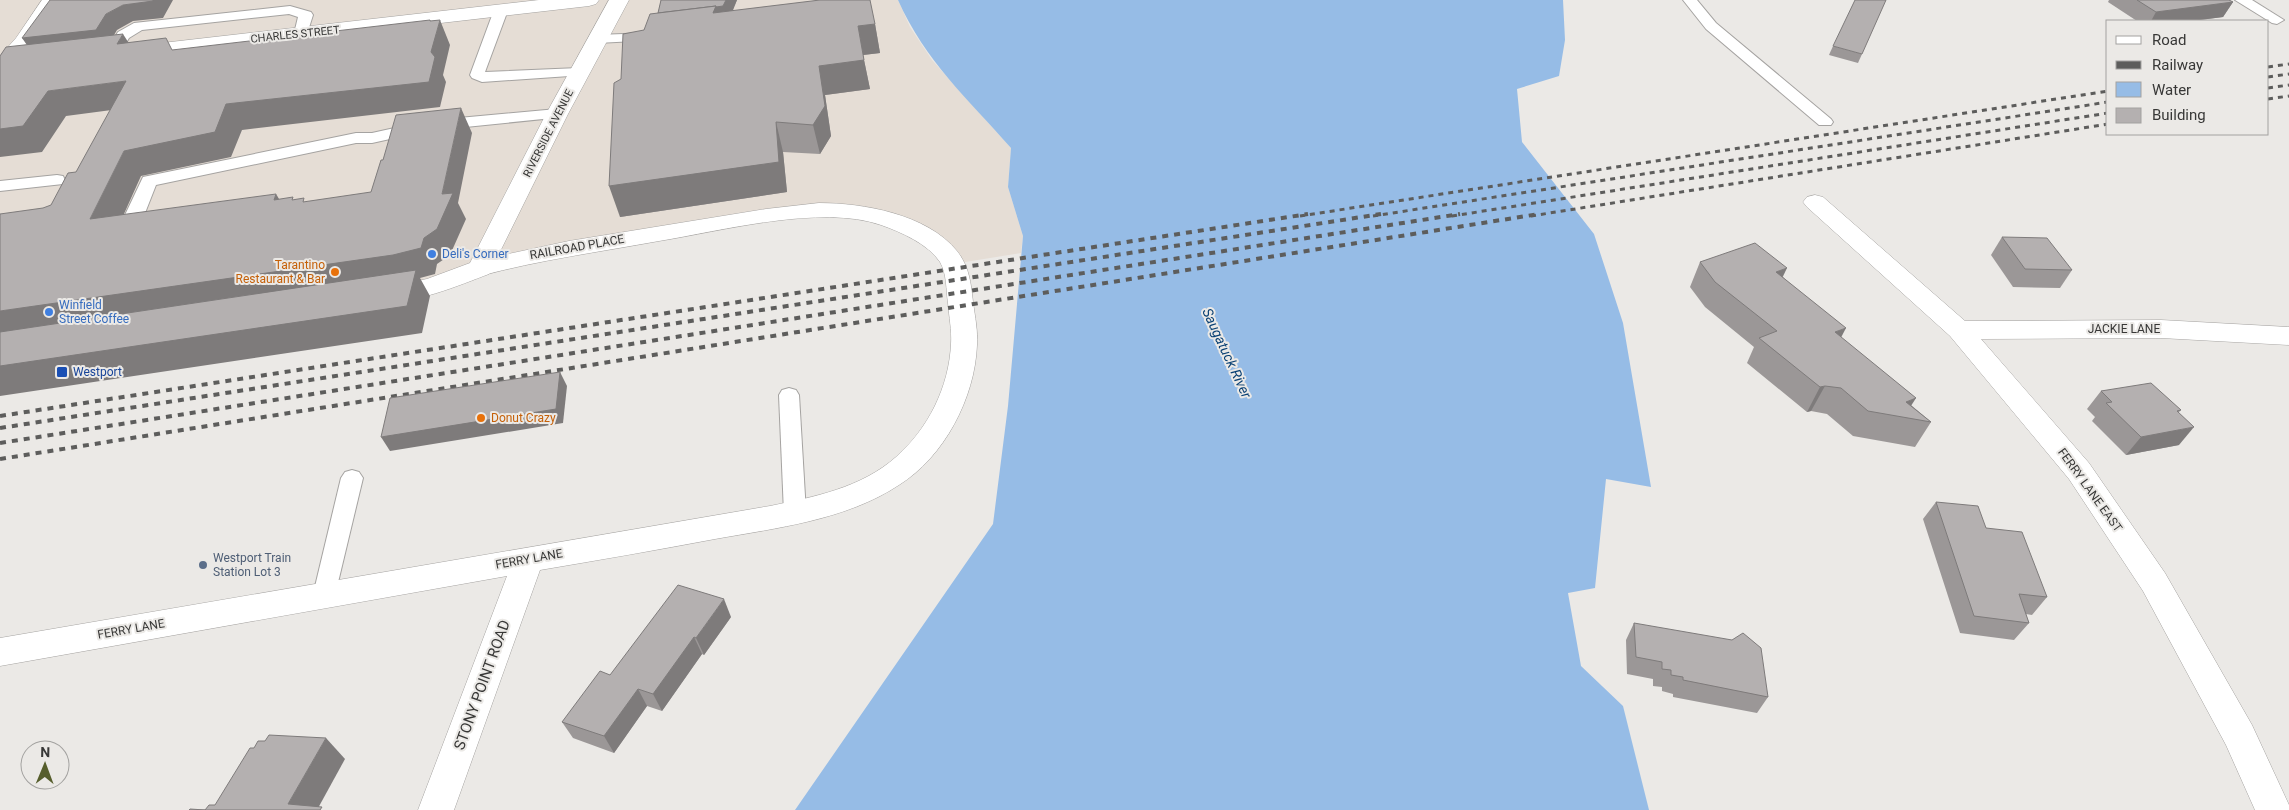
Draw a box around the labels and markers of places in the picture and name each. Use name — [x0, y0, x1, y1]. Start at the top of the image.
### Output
place label: Deli's Corner — [442, 247, 509, 261]
marker: Deli's Corner — [426, 248, 438, 260]
place label: Tarantino Restaurant & Bar — [236, 258, 325, 286]
marker: Tarantino Restaurant & Bar — [329, 266, 341, 278]
place label: Winfield Street Coffee — [59, 298, 129, 326]
marker: Winfield Street Coffee — [43, 306, 55, 318]
marker: Westport — [55, 365, 69, 379]
place label: Westport — [73, 365, 122, 379]
place label: Donut Crazy — [491, 411, 556, 425]
marker: Donut Crazy — [475, 412, 487, 424]
place label: Westport Train Station Lot 3 — [213, 551, 291, 579]
marker: Westport Train Station Lot 3 — [197, 559, 209, 571]

